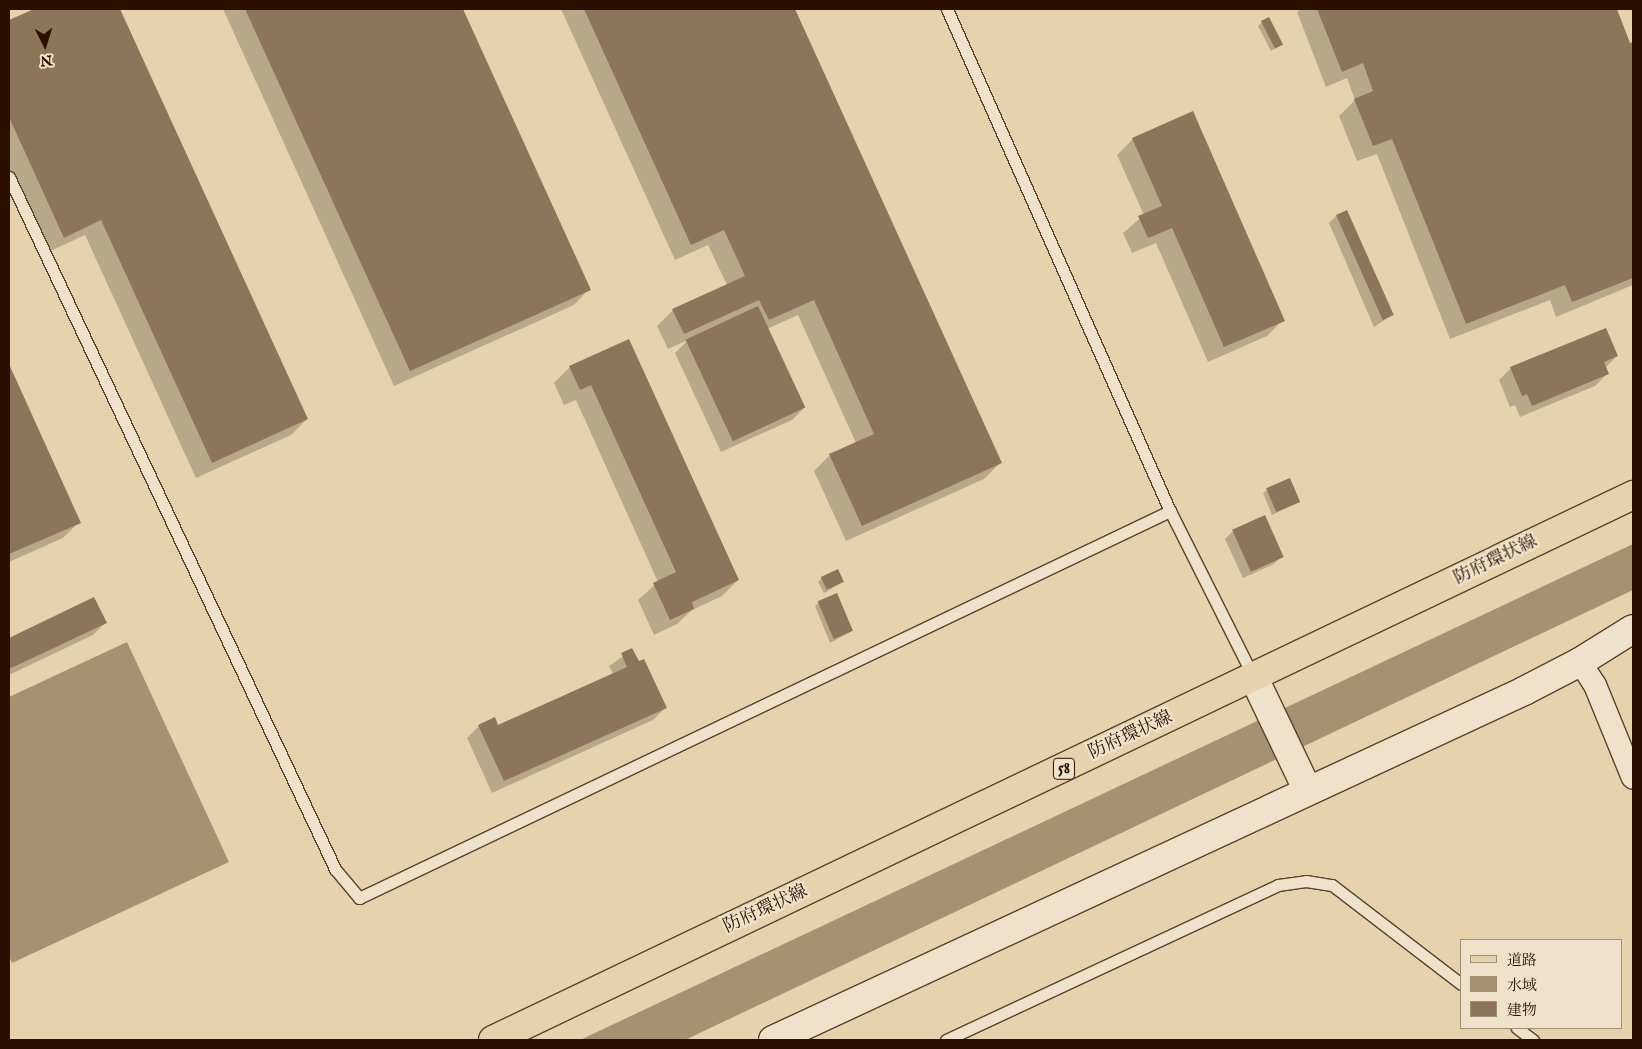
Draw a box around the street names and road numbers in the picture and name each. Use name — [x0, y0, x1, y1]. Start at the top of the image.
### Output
street label: 防府環状線 — [1451, 532, 1541, 590]
street label: 防府環状線 — [1086, 707, 1176, 765]
road number: 58 — [1053, 756, 1075, 782]
street label: 防府環状線 — [721, 881, 811, 939]

